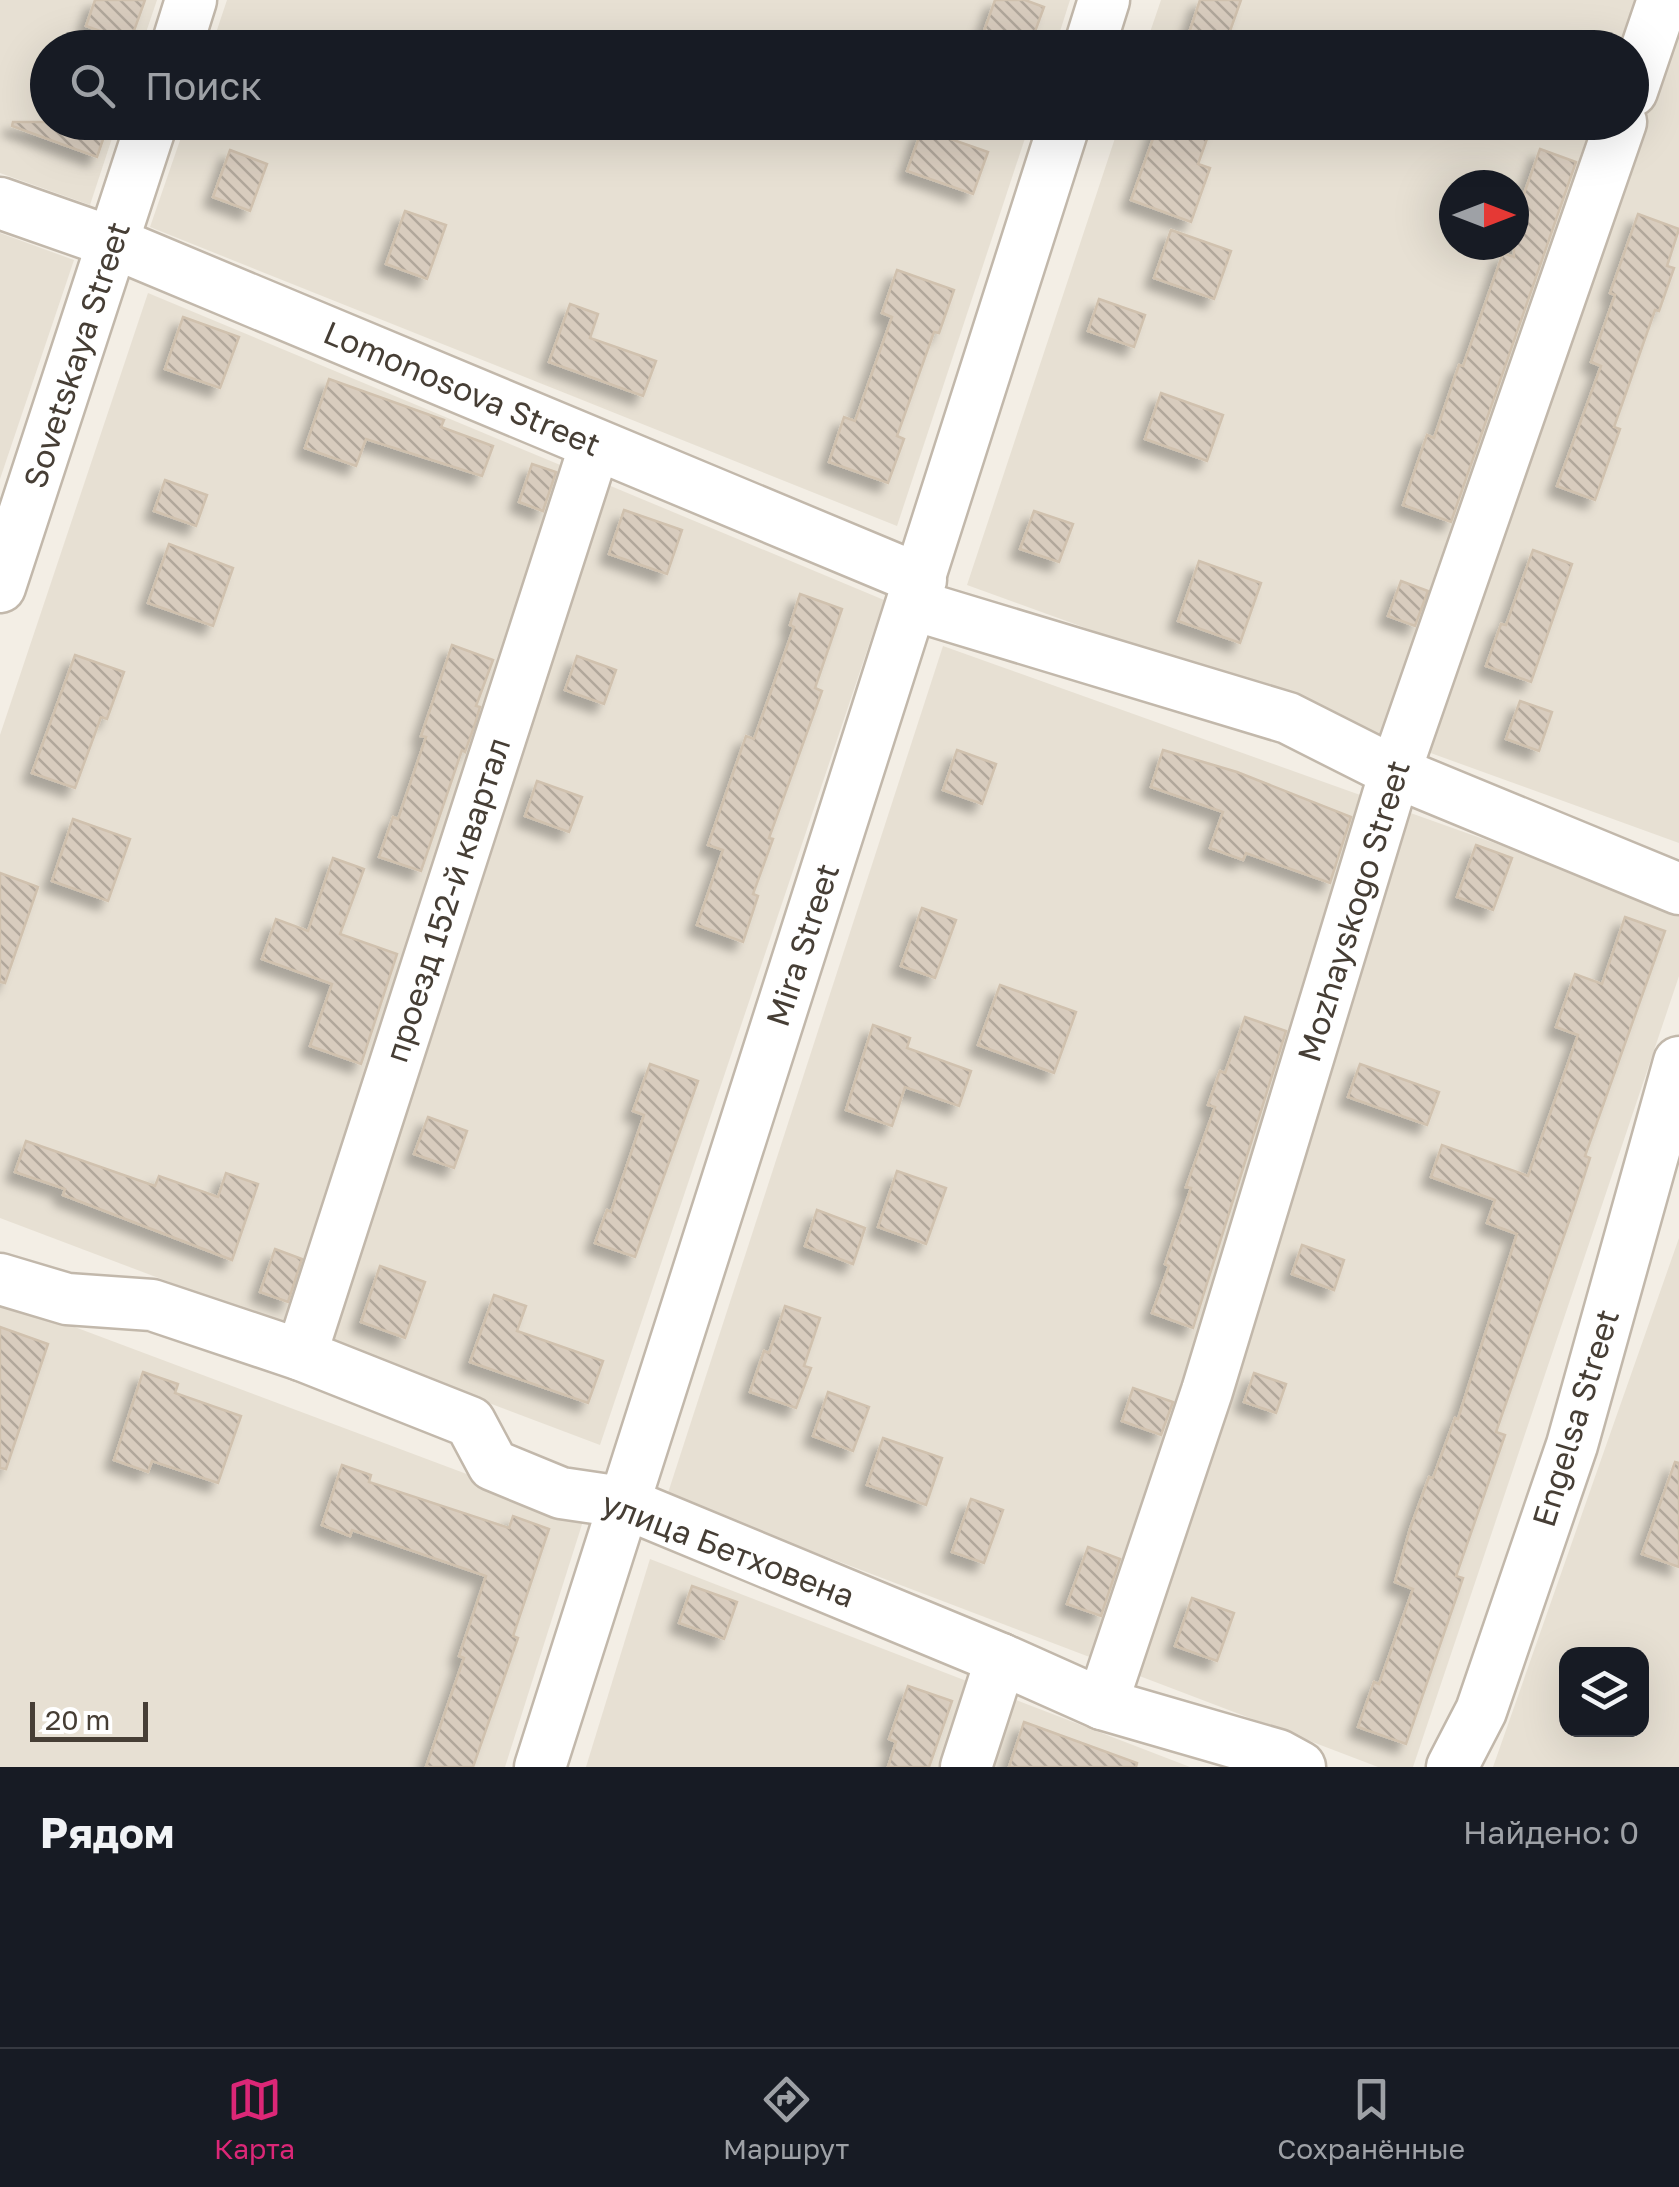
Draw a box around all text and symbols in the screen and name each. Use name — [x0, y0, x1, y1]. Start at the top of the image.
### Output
search box — [30, 30, 1649, 140]
icon: search — [65, 58, 120, 113]
text: Поиск — [145, 63, 262, 108]
north arrow — [1439, 170, 1529, 260]
street label: Sovetskaya Street — [15, 217, 137, 493]
street label: Lomonosova Street — [318, 313, 606, 464]
street label: проезд 152-й квартал — [377, 733, 517, 1067]
street label: Mozhayskogo Street — [1289, 755, 1417, 1066]
street label: Mira Street — [758, 858, 846, 1031]
street label: Engelsa Street — [1524, 1304, 1626, 1531]
street label: улица Бетховена — [597, 1483, 860, 1615]
map controls — [1559, 1647, 1649, 1737]
button: layers — [1559, 1647, 1649, 1737]
scale bar — [30, 1697, 148, 1742]
text: 20 m — [45, 1703, 110, 1736]
text: Рядом — [40, 1807, 174, 1857]
text: Найдено: 0 — [1463, 1813, 1639, 1851]
tab: Карта — [214, 2072, 295, 2165]
tab: Маршрут — [723, 2072, 849, 2165]
tab: Сохранённые — [1277, 2072, 1465, 2165]

